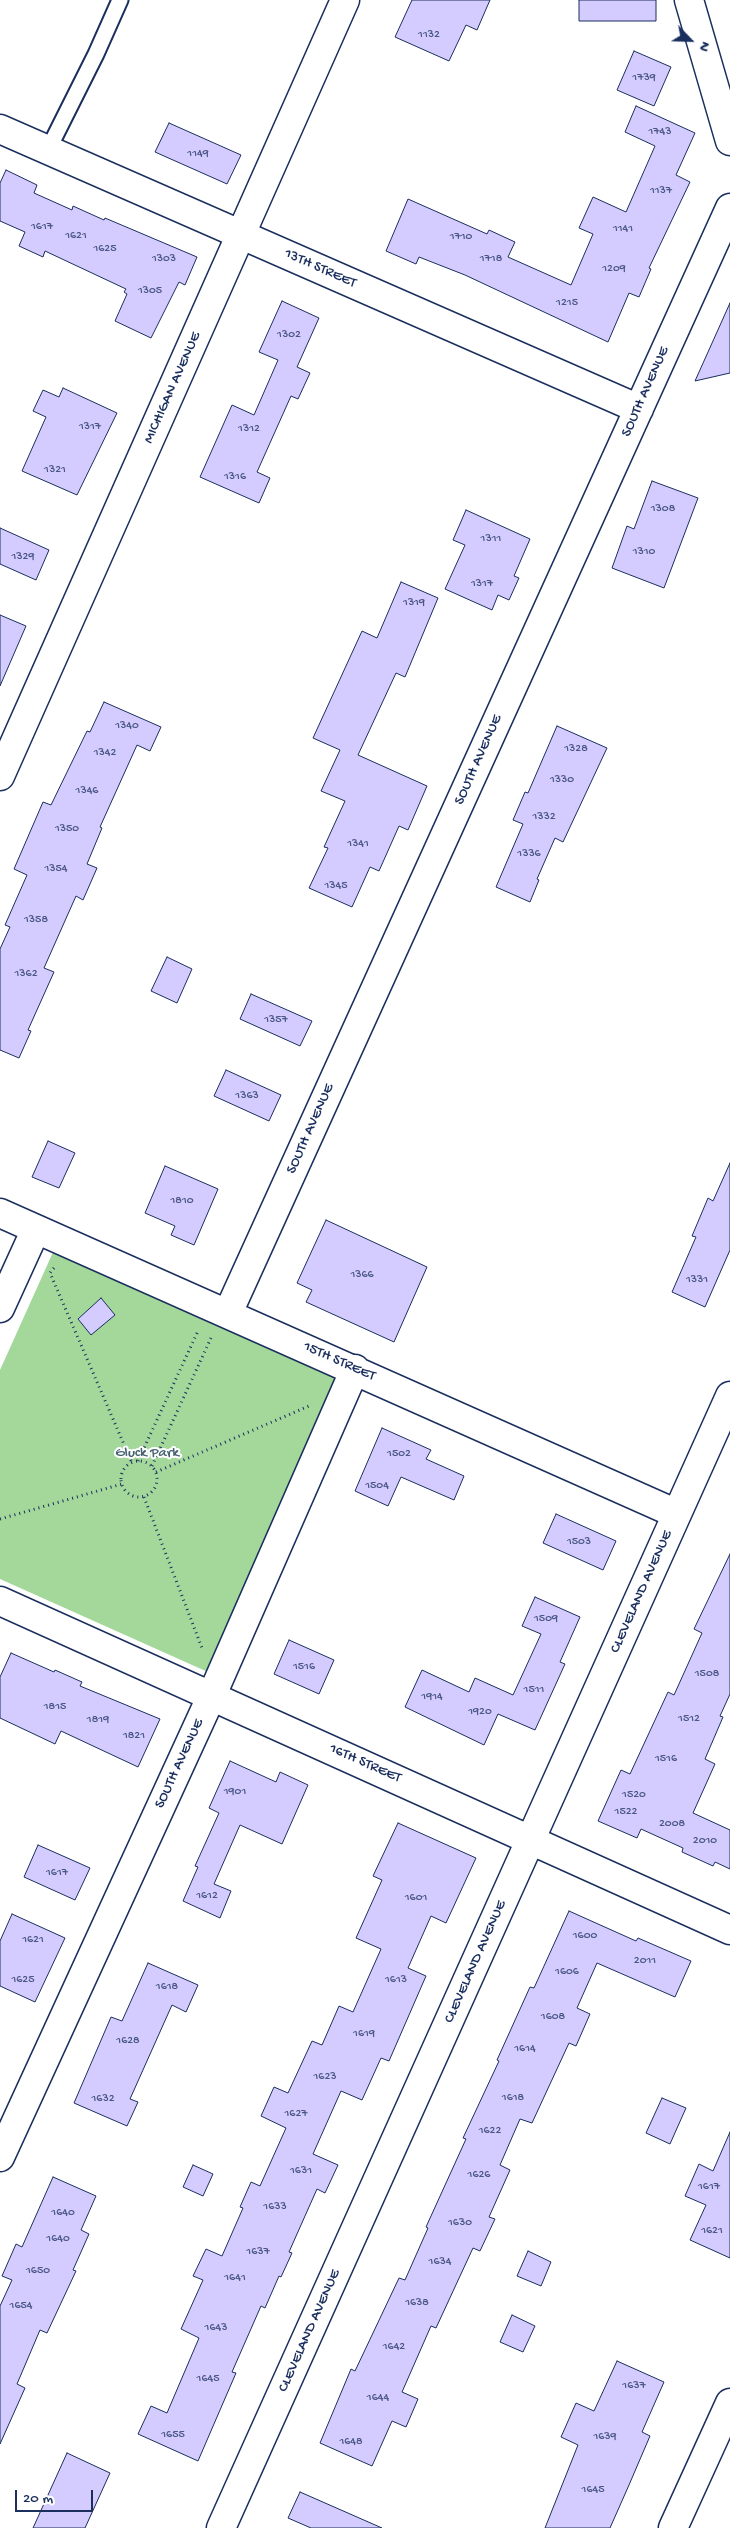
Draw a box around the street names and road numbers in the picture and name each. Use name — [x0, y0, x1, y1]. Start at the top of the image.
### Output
street label: 13TH STREET — [281, 245, 359, 293]
street label: MICHIGAN AVENUE — [140, 329, 206, 447]
street label: SOUTH AVENUE — [618, 344, 674, 440]
street label: SOUTH AVENUE — [451, 712, 507, 808]
street label: SOUTH AVENUE — [283, 1081, 339, 1177]
street label: 15TH STREET — [300, 1338, 378, 1386]
street label: CLEVELAND AVENUE — [607, 1528, 677, 1656]
street label: SOUTH AVENUE — [151, 1716, 209, 1812]
street label: 16TH STREET — [326, 1740, 404, 1788]
street label: CLEVELAND AVENUE — [441, 1898, 511, 2026]
street label: CLEVELAND AVENUE — [275, 2267, 345, 2395]

